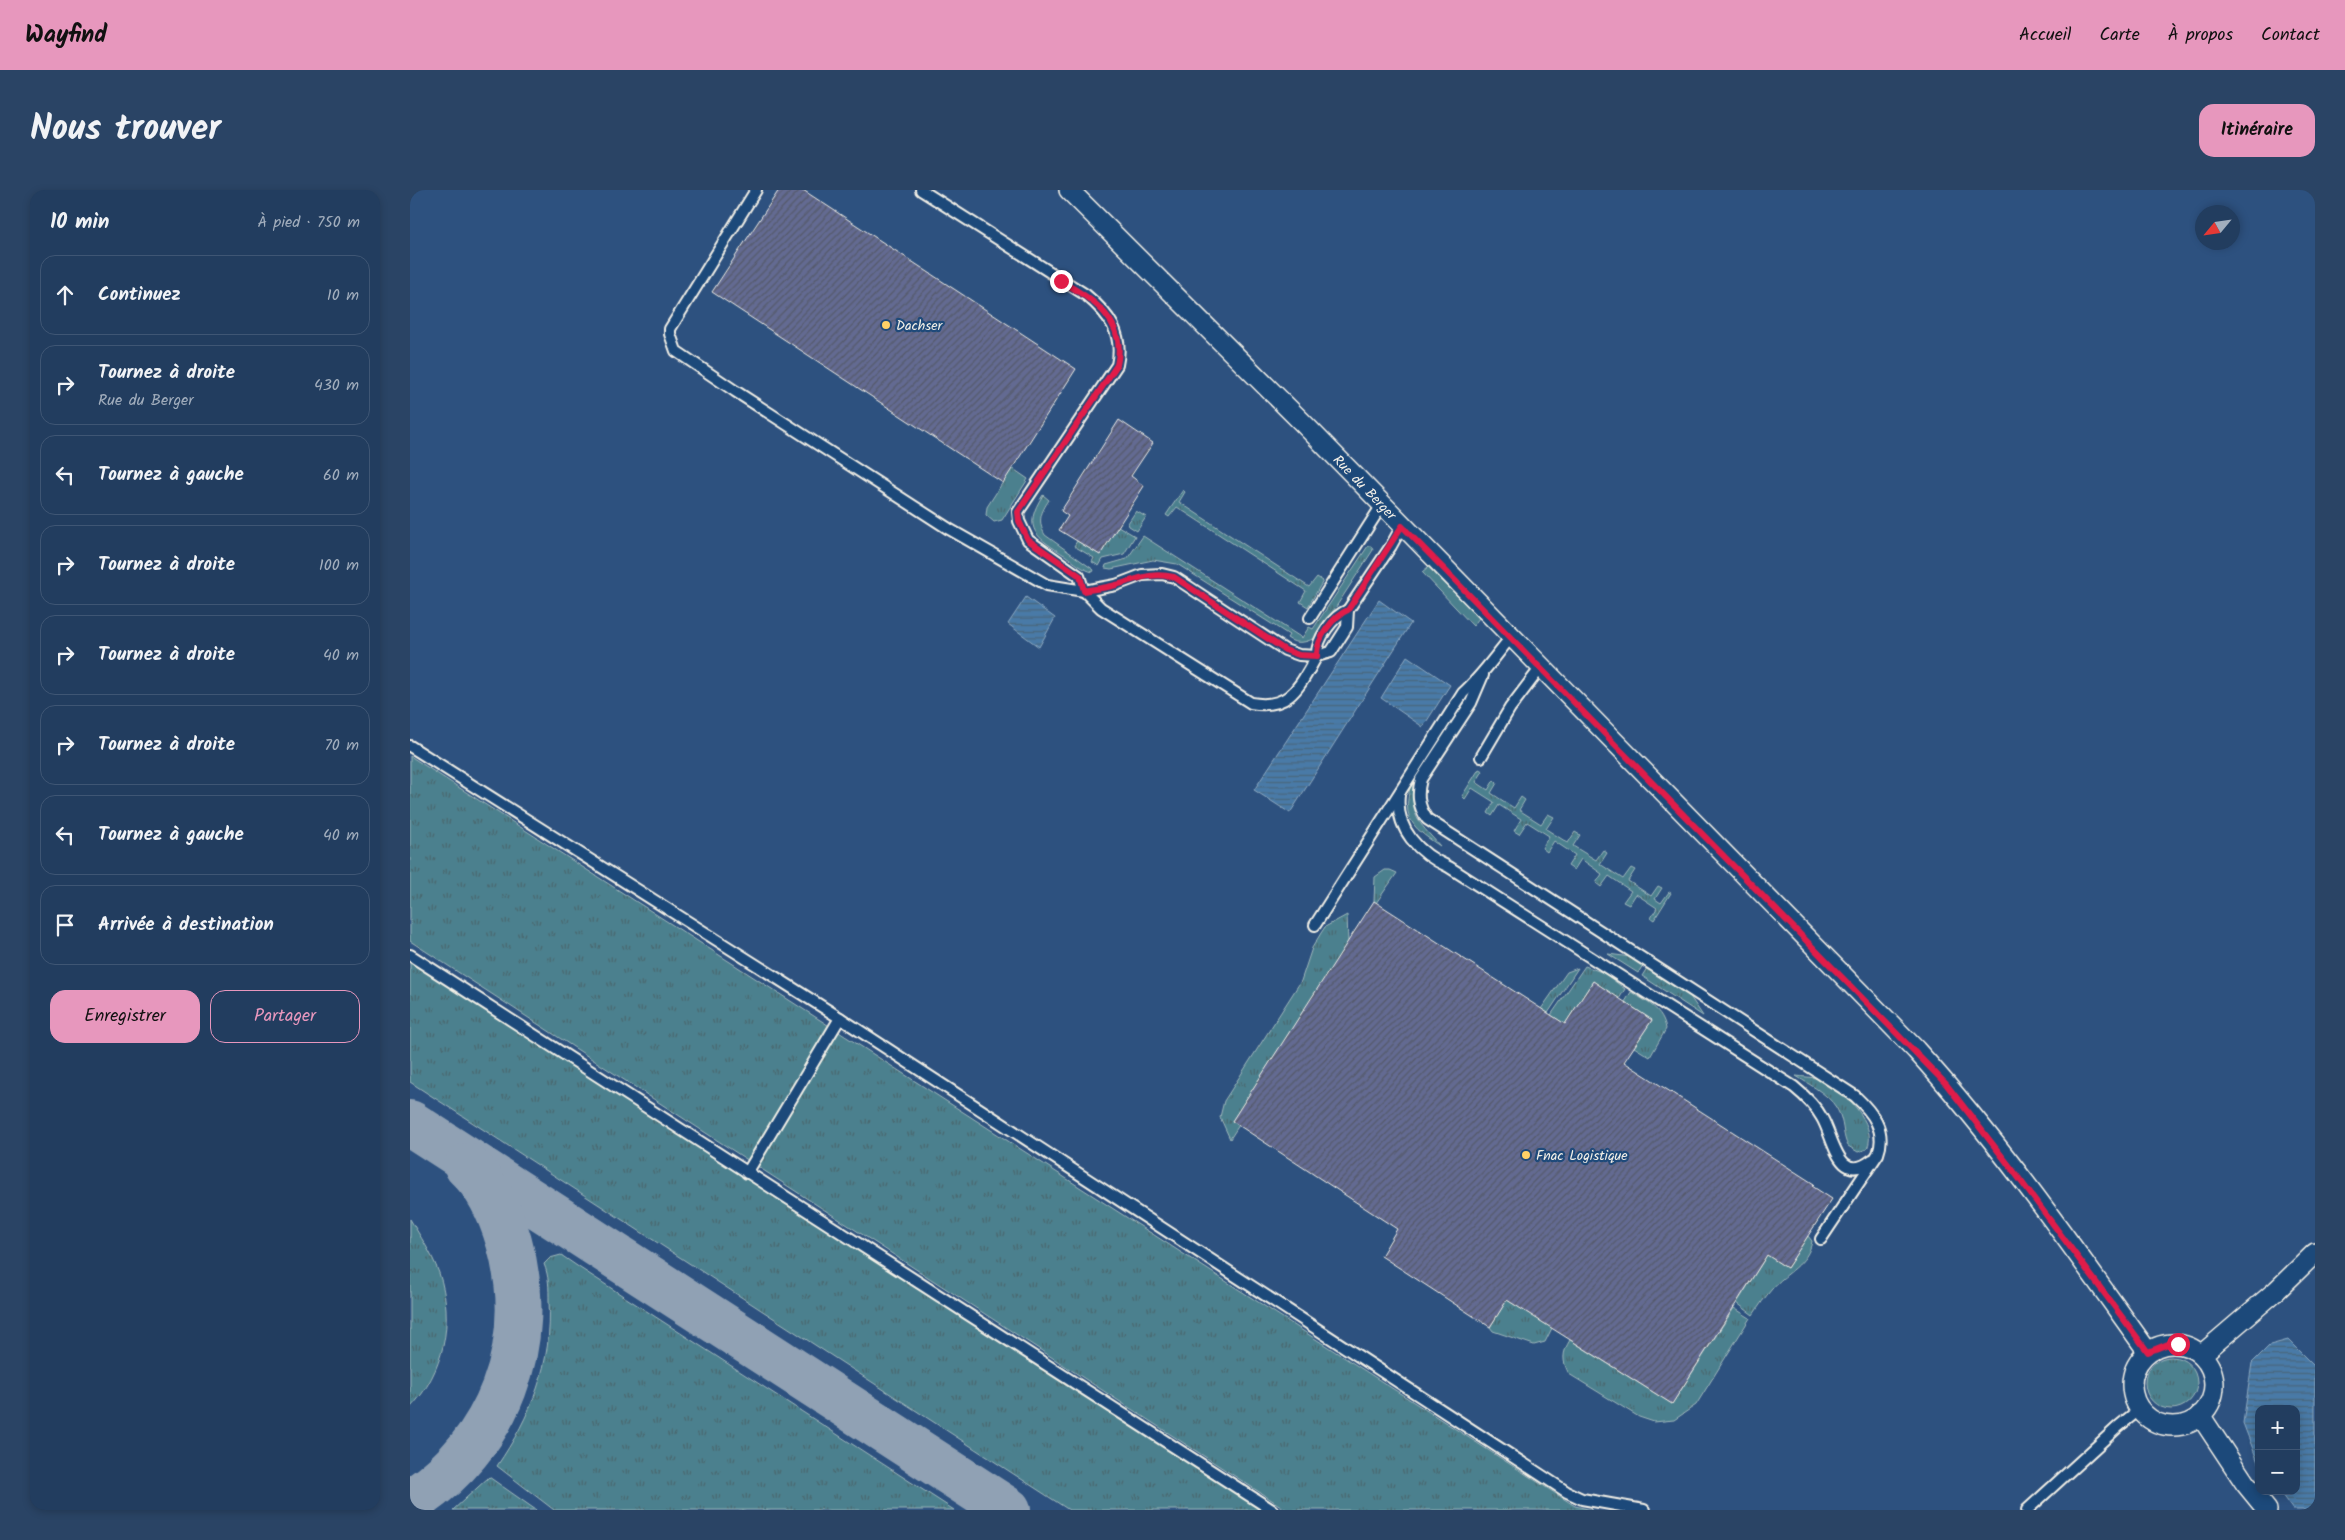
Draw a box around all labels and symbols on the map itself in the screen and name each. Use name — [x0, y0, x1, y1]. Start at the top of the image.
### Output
north arrow — [2195, 205, 2240, 250]
route end — [1050, 270, 1073, 293]
place label: Dachser — [896, 315, 944, 337]
marker: Dachser — [880, 319, 892, 331]
street label: Rue du Berger — [1327, 450, 1402, 526]
place label: Fnac Logistique — [1536, 1145, 1628, 1167]
marker: Fnac Logistique — [1520, 1149, 1532, 1161]
route start — [2167, 1333, 2190, 1356]

